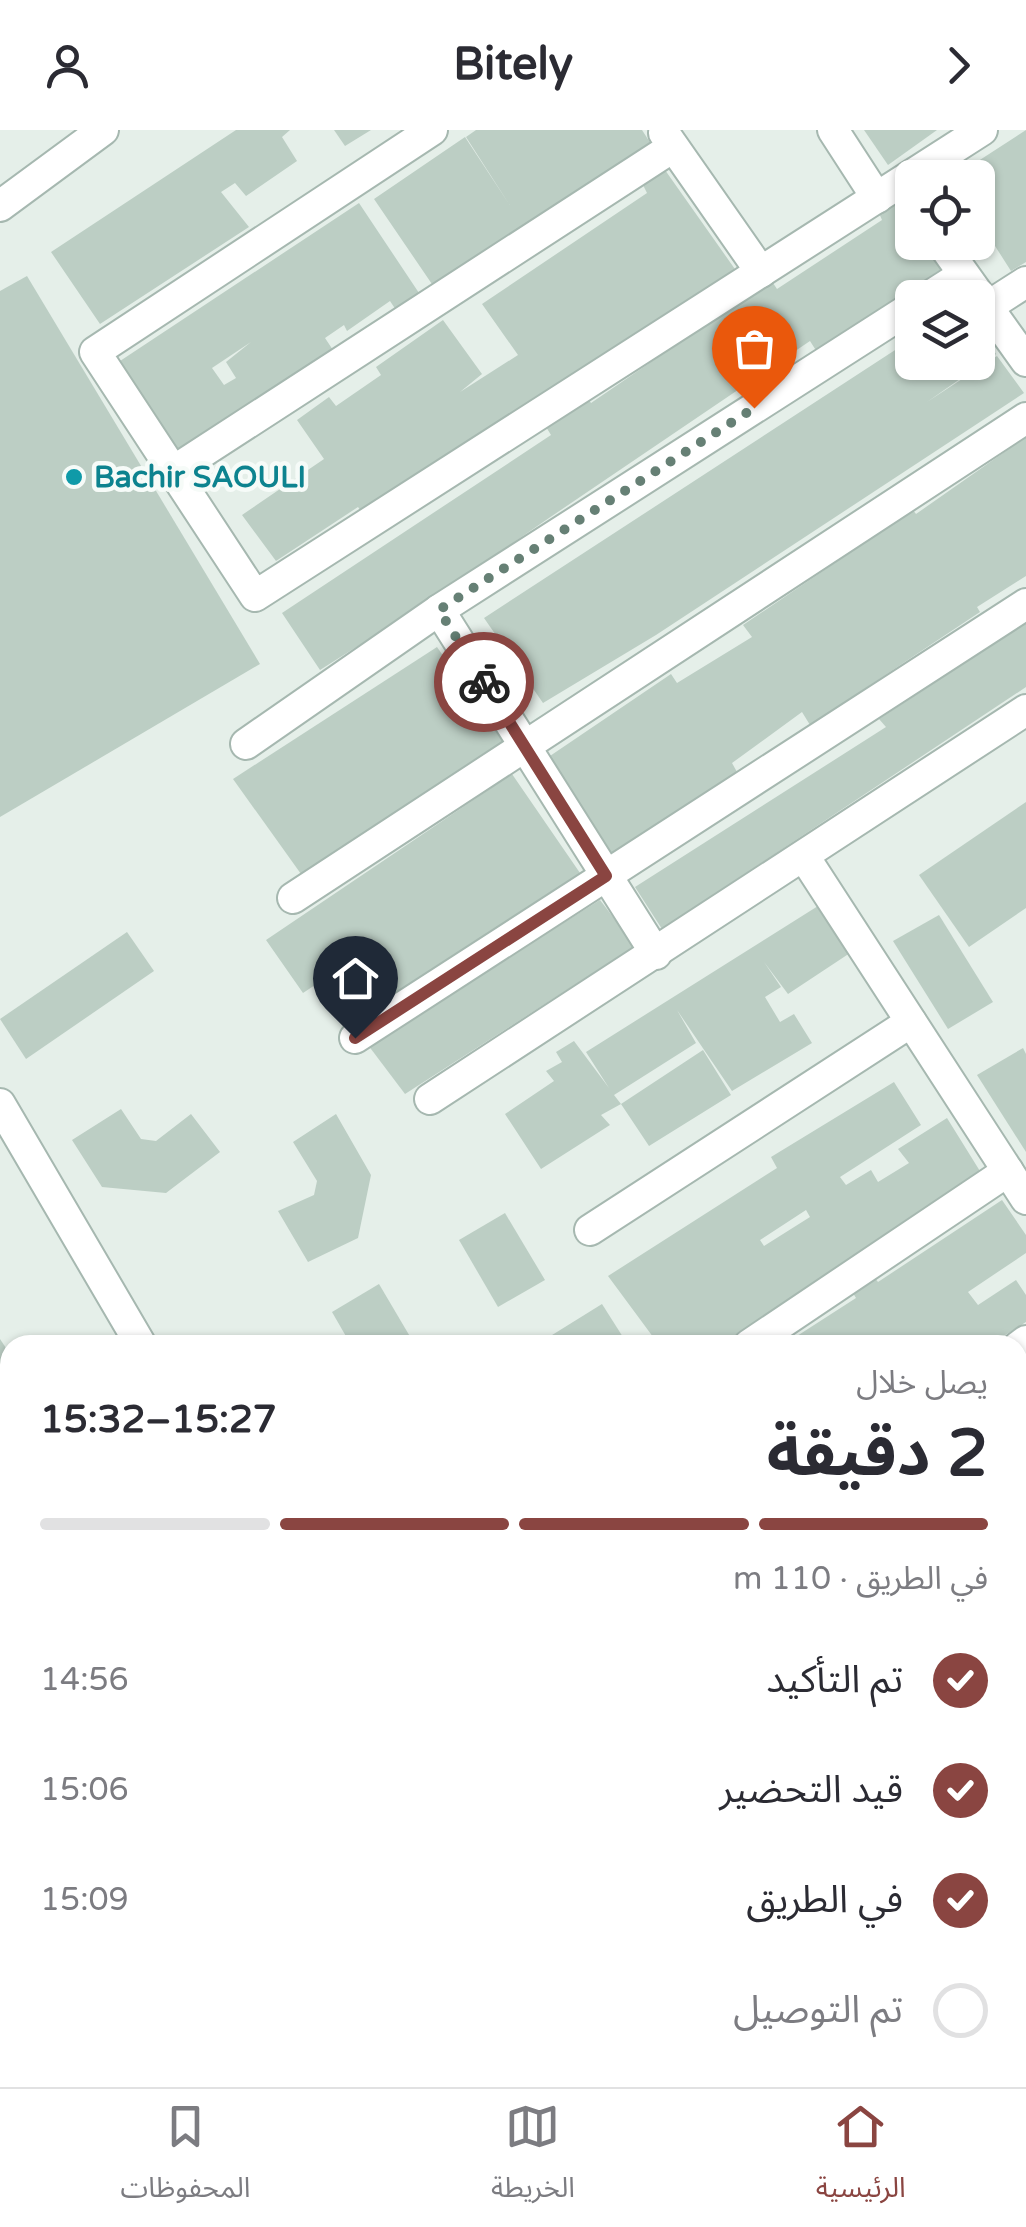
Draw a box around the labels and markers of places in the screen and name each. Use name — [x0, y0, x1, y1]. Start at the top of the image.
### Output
pin — [712, 306, 797, 409]
place label: Bachir SAOULI — [94, 459, 306, 496]
marker: Bachir SAOULI — [63, 466, 85, 488]
pin — [313, 936, 398, 1039]

